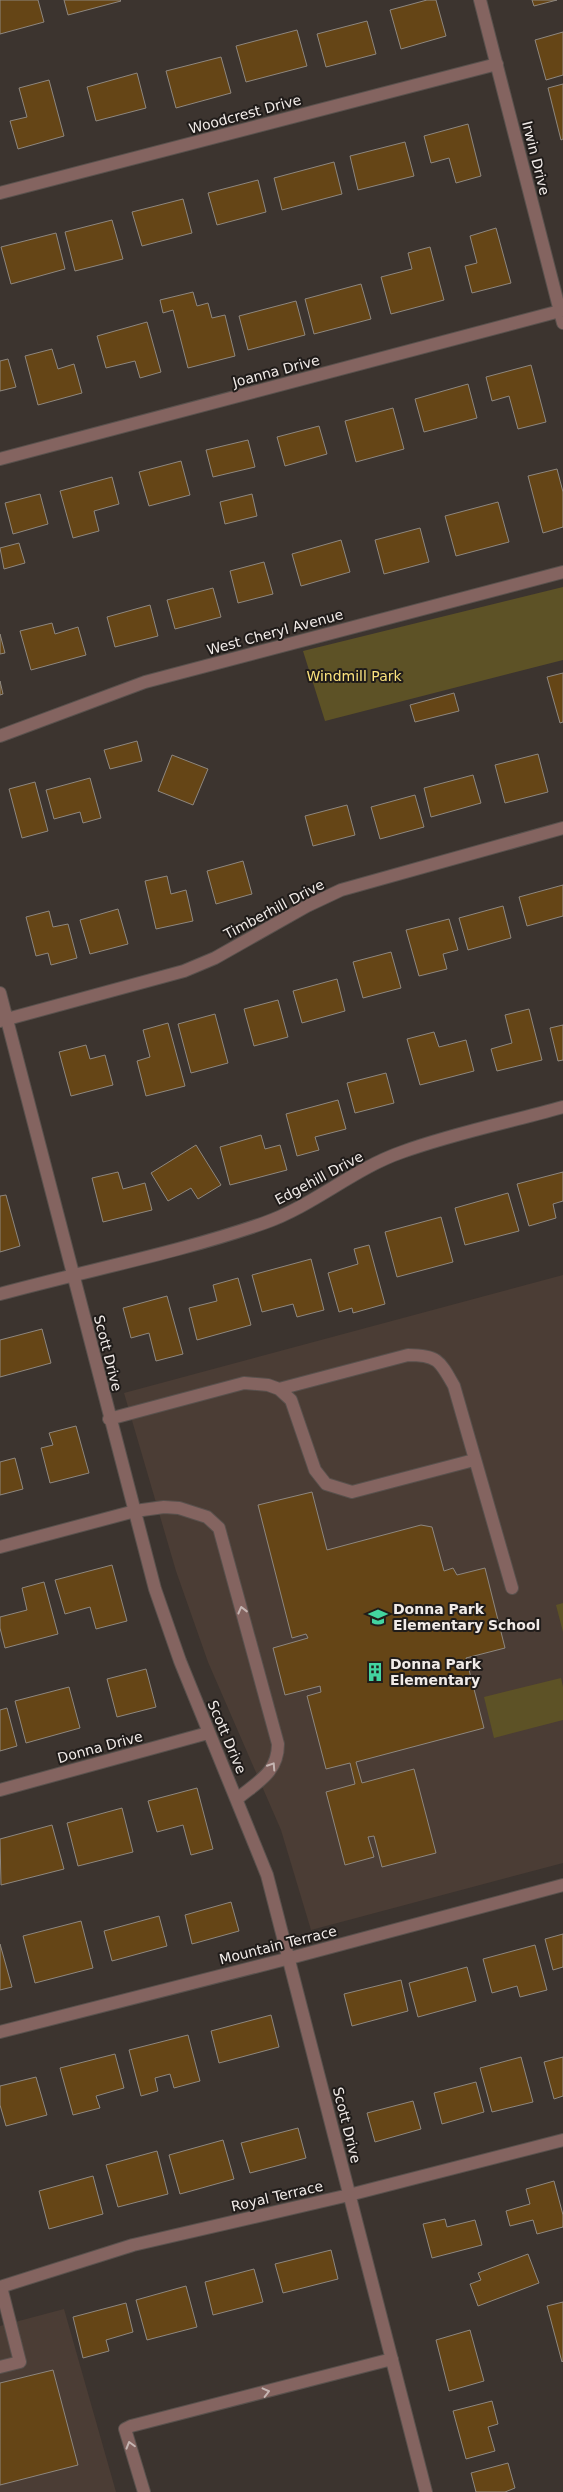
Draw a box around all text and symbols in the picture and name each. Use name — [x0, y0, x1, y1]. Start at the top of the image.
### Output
street label: Woodcrest Drive — [187, 91, 303, 137]
street label: Irwin Drive — [519, 119, 553, 197]
street label: Joanna Drive — [230, 352, 321, 391]
street label: West Cheryl Avenue — [205, 606, 345, 658]
park label: Windmill Park — [306, 668, 402, 684]
street label: Timberhill Drive — [220, 876, 327, 943]
street label: Edgehill Drive — [272, 1148, 366, 1208]
street label: Scott Drive — [91, 1313, 125, 1393]
place label: Donna Park Elementary School — [393, 1601, 540, 1633]
one-way arrow — [237, 1606, 248, 1615]
school or university icon: Donna Park Elementary School — [367, 1606, 389, 1628]
place label: Donna Park Elementary — [390, 1656, 482, 1688]
building icon: Donna Park Elementary — [364, 1661, 386, 1683]
street label: Scott Drive — [204, 1698, 250, 1776]
street label: Donna Drive — [56, 1728, 144, 1766]
one-way arrow — [266, 1763, 276, 1772]
street label: Mountain Terrace — [218, 1923, 338, 1967]
street label: Scott Drive — [330, 2085, 364, 2165]
street label: Royal Terrace — [229, 2178, 325, 2214]
one-way arrow — [261, 2387, 269, 2397]
one-way arrow — [125, 2442, 135, 2450]

